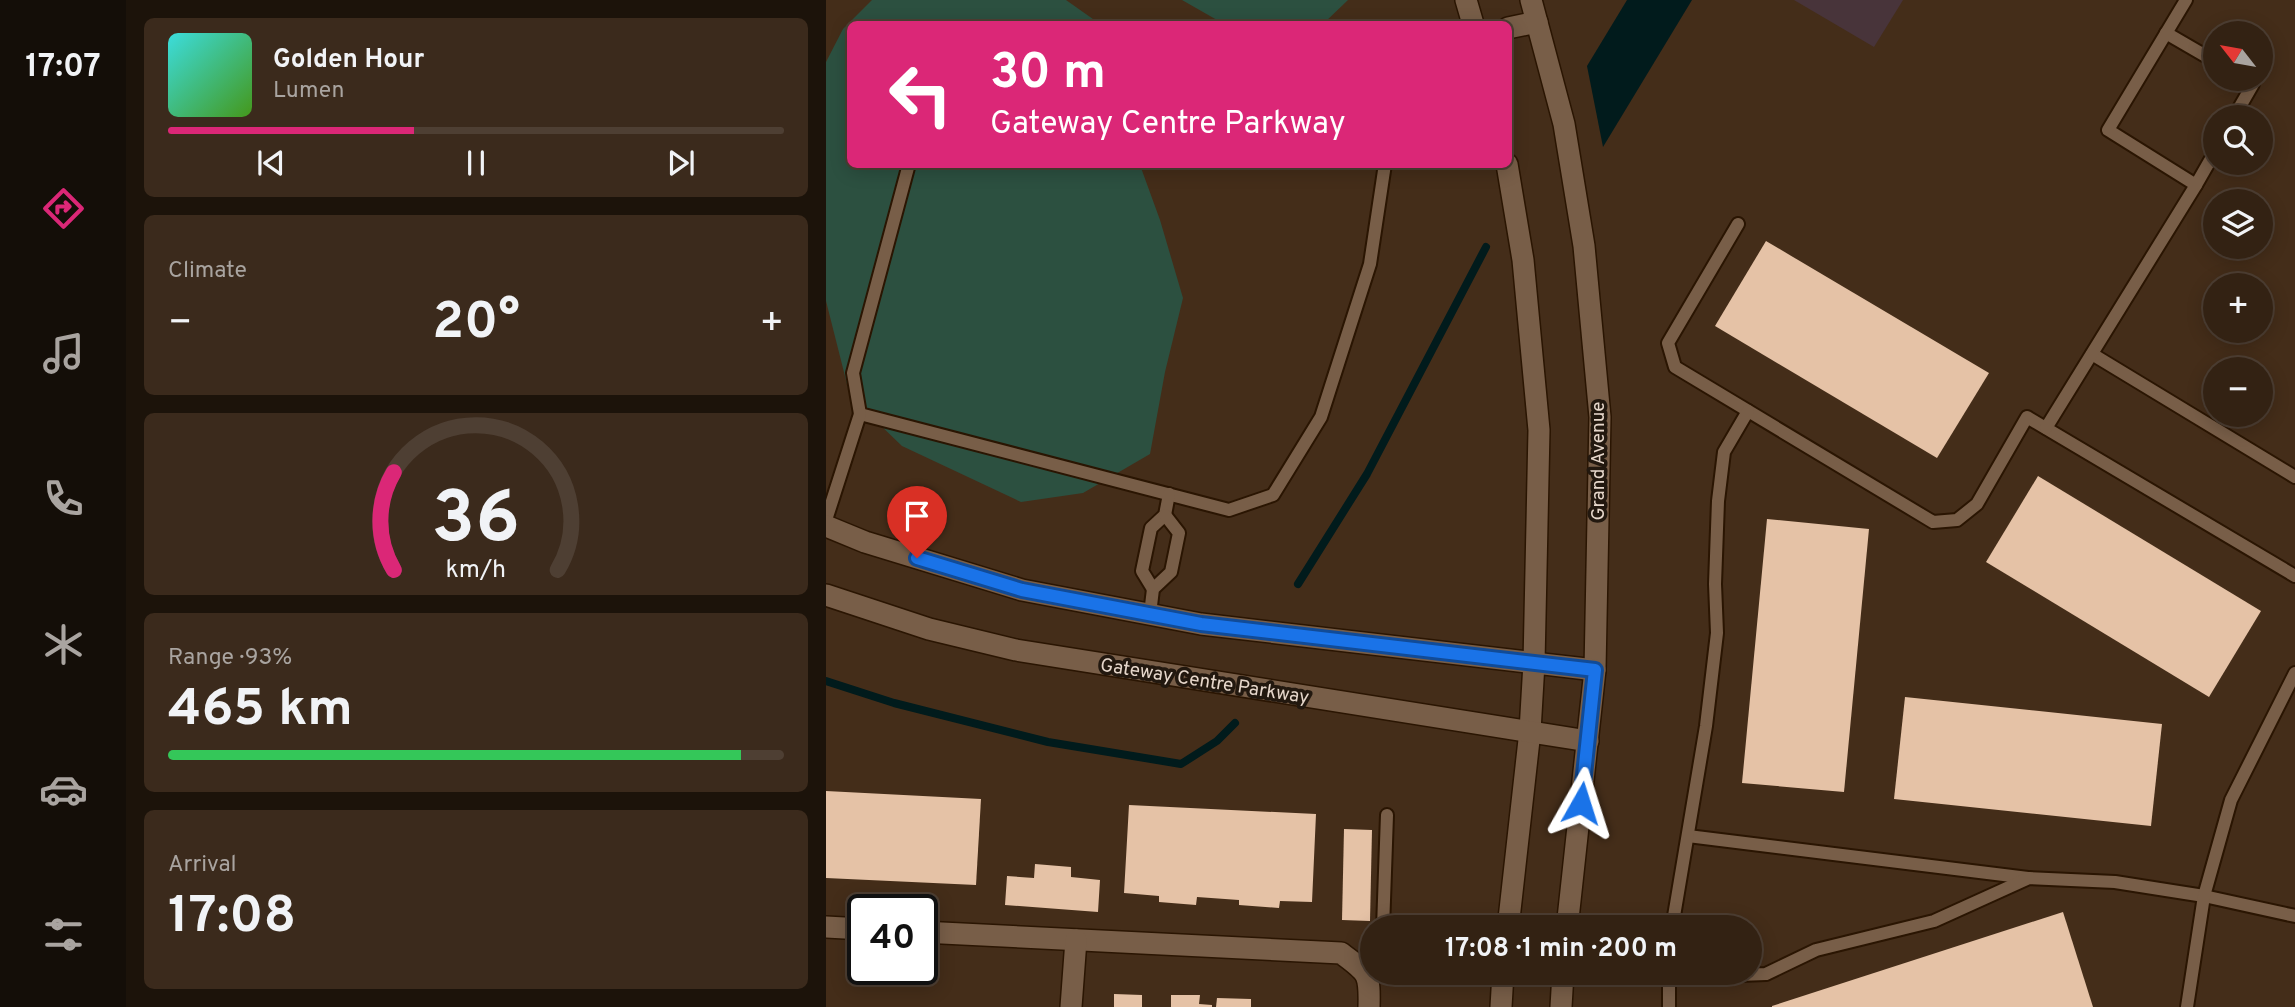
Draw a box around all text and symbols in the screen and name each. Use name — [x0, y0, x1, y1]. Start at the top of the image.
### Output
north arrow — [2203, 21, 2273, 91]
map controls — [2203, 21, 2273, 427]
text: Golden Hour — [273, 44, 424, 77]
text: 30 m — [990, 44, 1106, 106]
text: 17:07 — [25, 48, 101, 88]
icon: left — [875, 49, 966, 140]
text: Lumen — [273, 77, 344, 106]
text: Gateway Centre Parkway — [990, 105, 1346, 145]
button: search — [2203, 105, 2273, 175]
icon: previous — [252, 144, 290, 182]
icon: pause — [457, 144, 495, 182]
icon: next — [662, 144, 700, 182]
icon: directions — [39, 184, 88, 233]
button: layers — [2203, 189, 2273, 259]
text: Climate — [168, 257, 247, 286]
button: + — [2203, 273, 2273, 343]
text: 20° — [432, 291, 520, 357]
text: − — [168, 300, 193, 349]
text: + — [759, 300, 784, 349]
icon: music — [39, 329, 88, 378]
button: − — [2203, 357, 2273, 427]
street label: Grand Avenue — [1587, 401, 1611, 521]
icon: phone — [39, 474, 88, 523]
text: 36 — [432, 476, 520, 568]
pin — [887, 486, 947, 558]
icon: arrive — [898, 497, 936, 535]
text: km/h — [446, 554, 506, 586]
icon: climate — [39, 620, 88, 669]
text: Range · 93% — [168, 644, 292, 673]
street label: Gateway Centre Parkway — [1098, 654, 1311, 710]
text: 465 km — [168, 678, 353, 744]
icon: car — [39, 765, 88, 814]
position arrow — [1544, 766, 1618, 840]
text: Arrival — [168, 851, 237, 880]
text: 17:08 — [168, 885, 296, 951]
speed limit sign: 40 — [847, 894, 938, 985]
icon: filters — [39, 910, 88, 959]
text: 17:08 · 1 min · 200 m — [1445, 933, 1677, 966]

